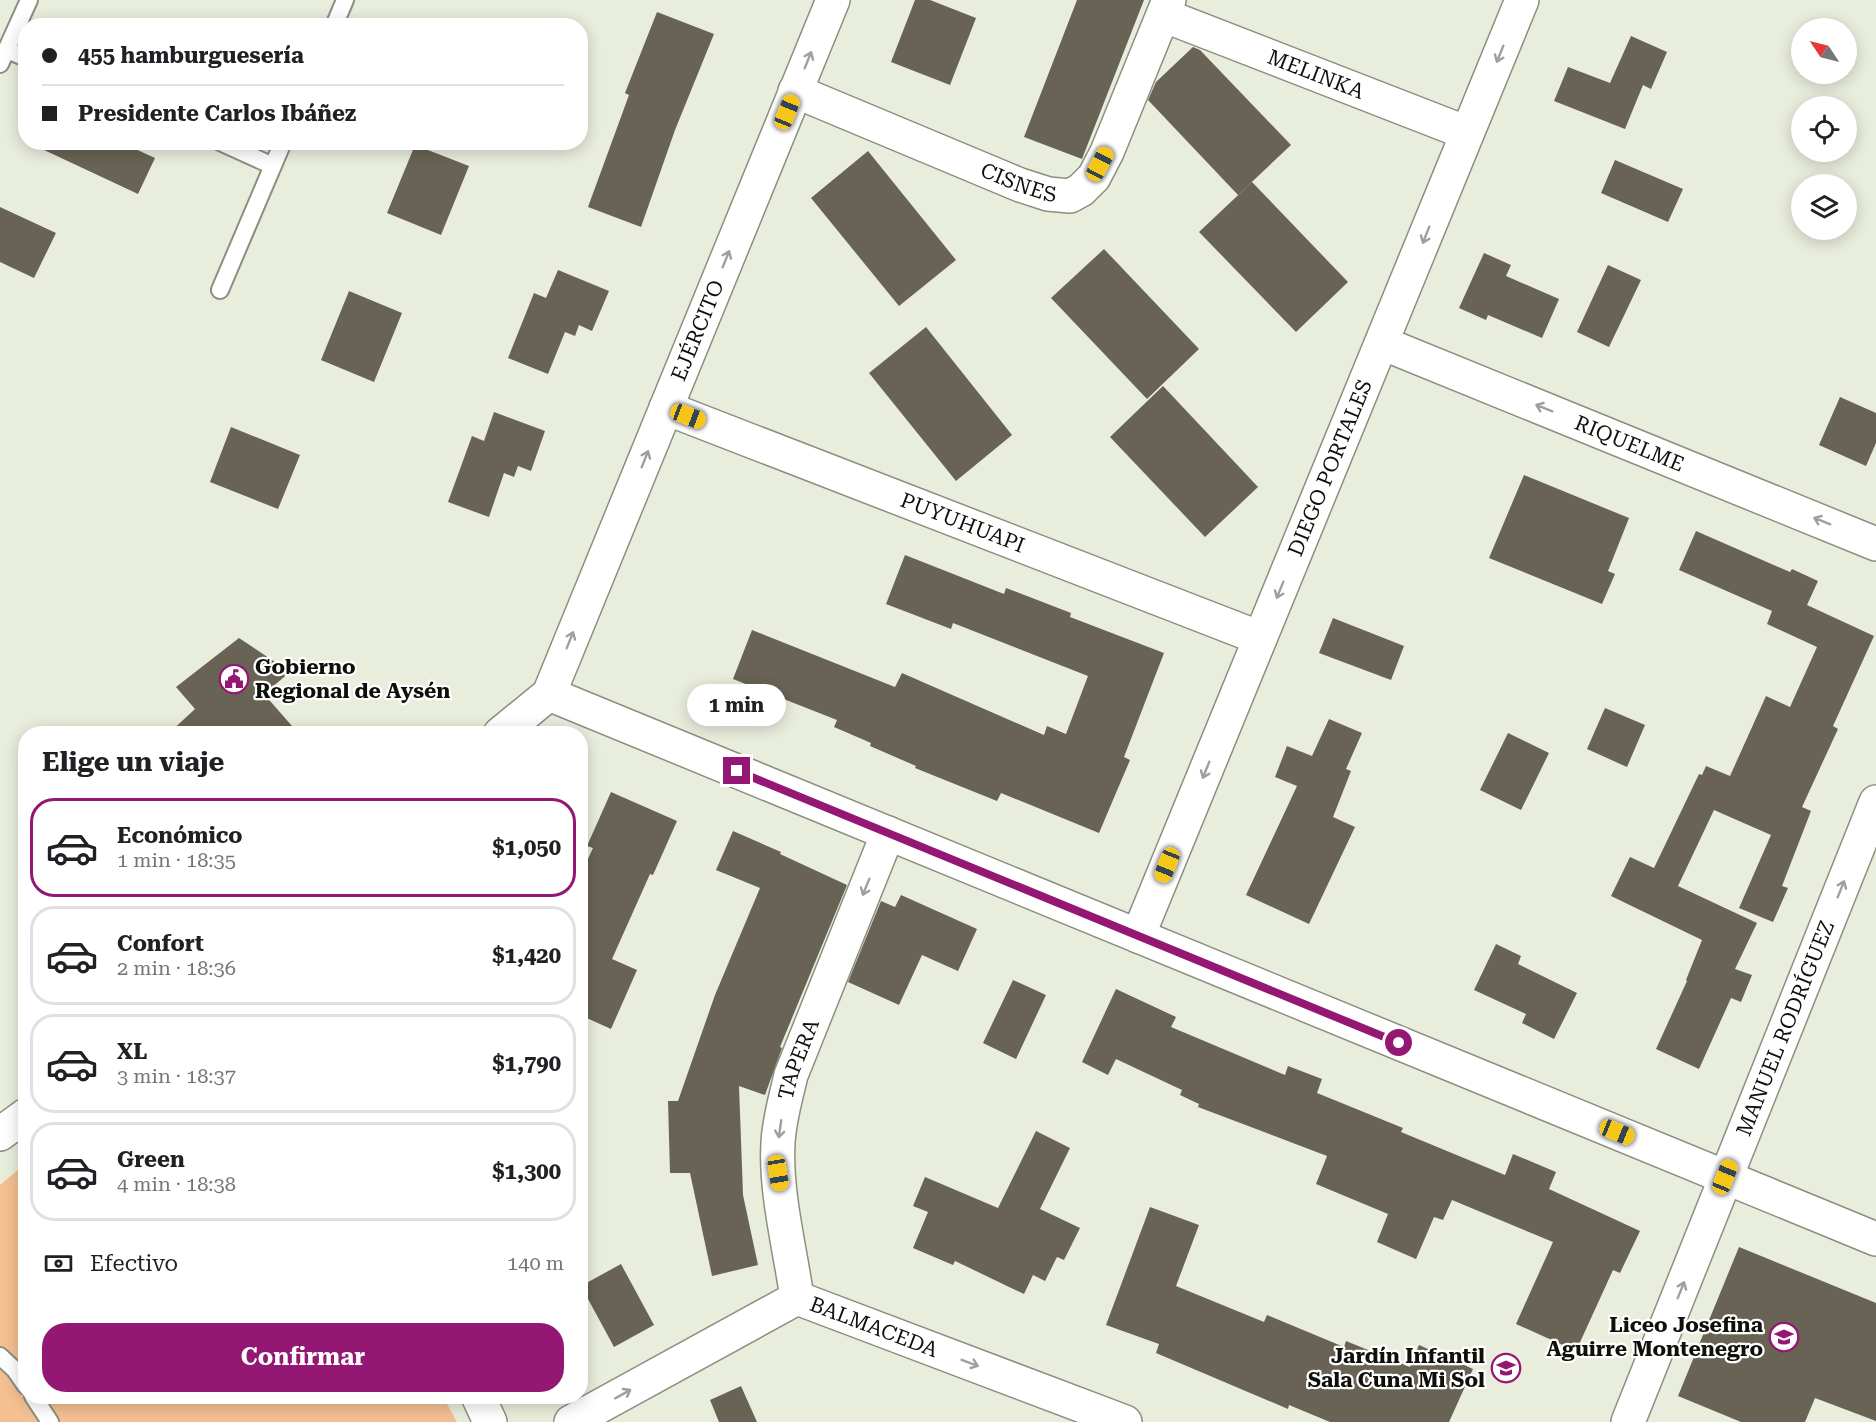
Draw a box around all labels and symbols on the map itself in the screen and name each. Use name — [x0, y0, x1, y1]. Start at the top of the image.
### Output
north arrow — [1791, 18, 1857, 84]
one-way arrow — [1494, 44, 1505, 63]
street label: MELINKA — [1264, 45, 1368, 104]
one-way arrow — [803, 51, 814, 69]
car — [772, 92, 802, 132]
car — [1084, 144, 1116, 184]
street label: CISNES — [977, 158, 1058, 207]
one-way arrow — [1420, 225, 1431, 243]
one-way arrow — [721, 251, 732, 269]
street label: EJÉRCITO — [666, 277, 729, 384]
street label: DIEGO PORTALES — [1283, 376, 1377, 560]
car — [668, 401, 708, 431]
one-way arrow — [1535, 402, 1554, 413]
street label: RIQUELME — [1571, 411, 1688, 477]
one-way arrow — [640, 451, 651, 469]
street label: PUYUHUAPI — [897, 488, 1028, 558]
one-way arrow — [1813, 515, 1832, 526]
one-way arrow — [1274, 580, 1285, 599]
one-way arrow — [565, 631, 576, 649]
place label: Gobierno Regional de Aysén — [255, 655, 450, 703]
public building icon: Gobierno Regional de Aysén — [218, 663, 250, 695]
callout: 1 min — [688, 684, 786, 726]
route end — [723, 757, 750, 784]
one-way arrow — [1200, 760, 1211, 779]
car — [1152, 845, 1182, 885]
one-way arrow — [860, 877, 871, 896]
one-way arrow — [1836, 880, 1847, 899]
street label: MANUEL RODRÍGUEZ — [1732, 917, 1839, 1139]
street label: TAPERA — [774, 1015, 824, 1102]
route start — [1385, 1029, 1412, 1056]
car — [1597, 1117, 1637, 1147]
one-way arrow — [774, 1119, 785, 1139]
car — [766, 1154, 790, 1192]
car — [1710, 1157, 1740, 1197]
one-way arrow — [1676, 1281, 1687, 1299]
street label: BALMACEDA — [807, 1292, 942, 1362]
place label: Liceo Josefina Aguirre Montenegro — [1547, 1313, 1764, 1361]
school or university icon: Liceo Josefina Aguirre Montenegro — [1768, 1321, 1800, 1353]
place label: Jardín Infantil Sala Cuna Mi Sol — [1308, 1344, 1485, 1392]
school or university icon: Jardín Infantil Sala Cuna Mi Sol — [1490, 1352, 1522, 1384]
one-way arrow — [960, 1358, 979, 1369]
one-way arrow — [613, 1388, 631, 1399]

